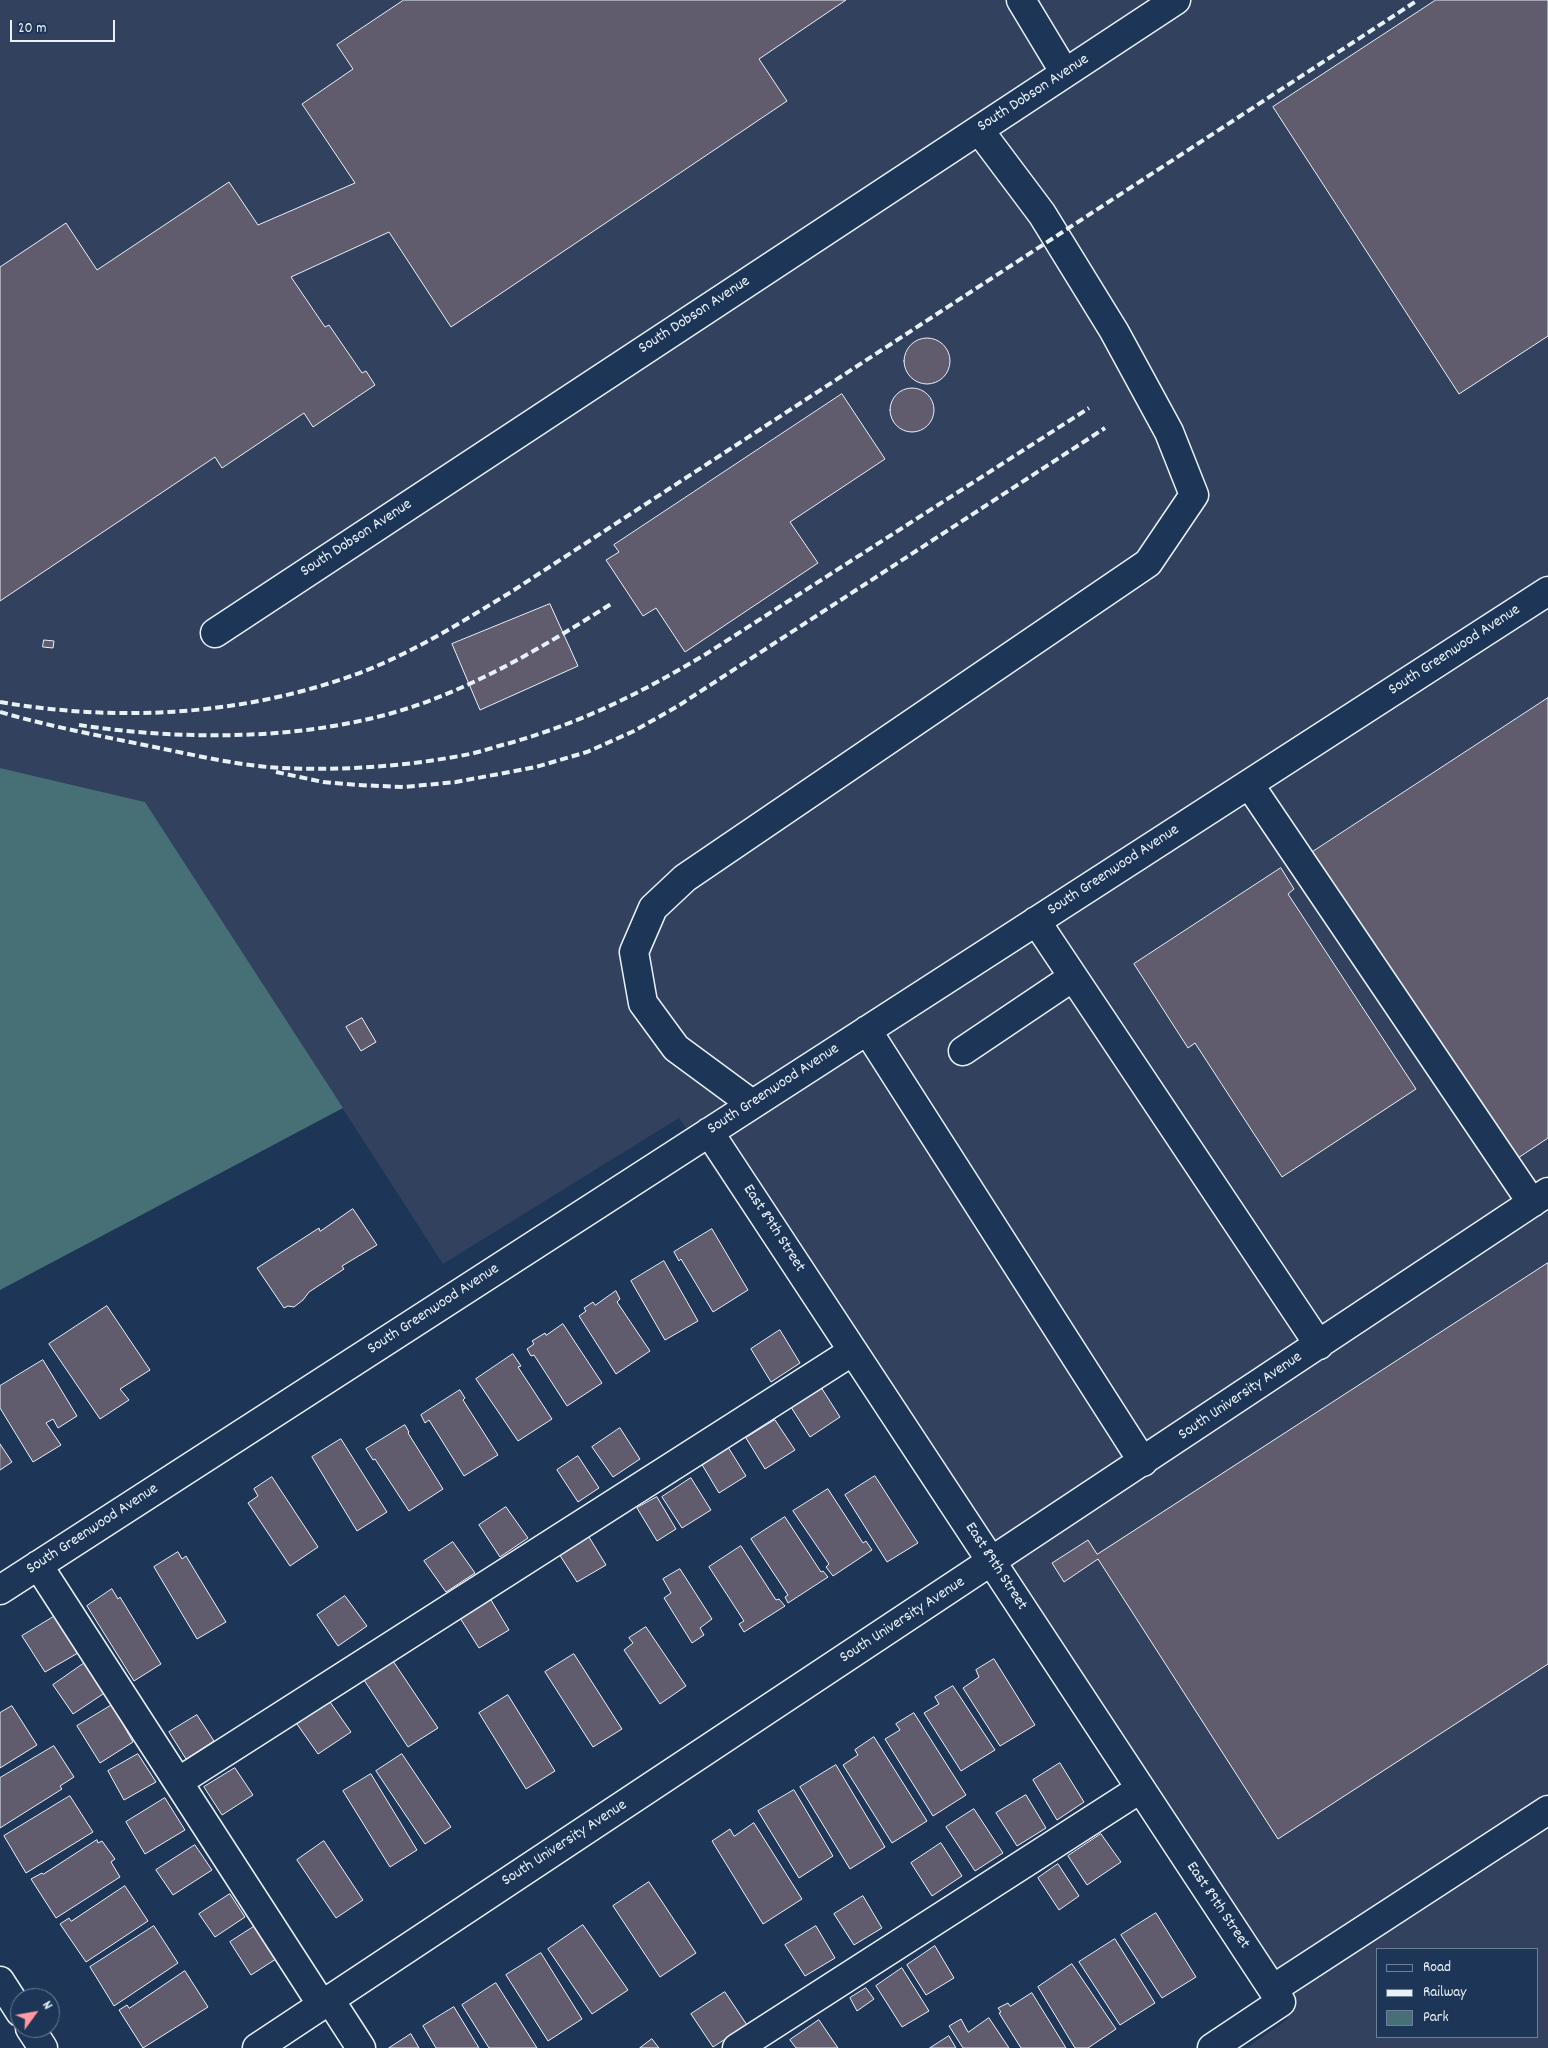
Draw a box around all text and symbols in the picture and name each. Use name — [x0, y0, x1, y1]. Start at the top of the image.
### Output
scale bar — [12, 10, 118, 42]
text: 20 m — [18, 18, 46, 40]
street label: South Dobson Avenue — [975, 51, 1093, 137]
street label: South Dobson Avenue — [636, 273, 754, 359]
street label: South Dobson Avenue — [298, 496, 416, 582]
street label: South Greenwood Avenue — [1386, 601, 1524, 701]
street label: South Greenwood Avenue — [1045, 821, 1183, 921]
street label: South Greenwood Avenue — [705, 1040, 843, 1140]
street label: East 89th Street — [738, 1182, 808, 1276]
street label: South Greenwood Avenue — [365, 1260, 503, 1360]
street label: South University Avenue — [1175, 1348, 1307, 1446]
street label: South Greenwood Avenue — [24, 1480, 162, 1580]
street label: East 89th Street — [960, 1520, 1030, 1614]
street label: South University Avenue — [837, 1573, 969, 1669]
street label: South University Avenue — [499, 1796, 631, 1892]
street label: East 89th Street — [1181, 1859, 1253, 1953]
legend — [1376, 1948, 1538, 2038]
text: Road — [1423, 1957, 1451, 1979]
text: Railway — [1423, 1982, 1466, 2004]
north arrow — [10, 1988, 60, 2038]
text: N — [37, 1997, 57, 2014]
text: Park — [1423, 2007, 1449, 2029]

